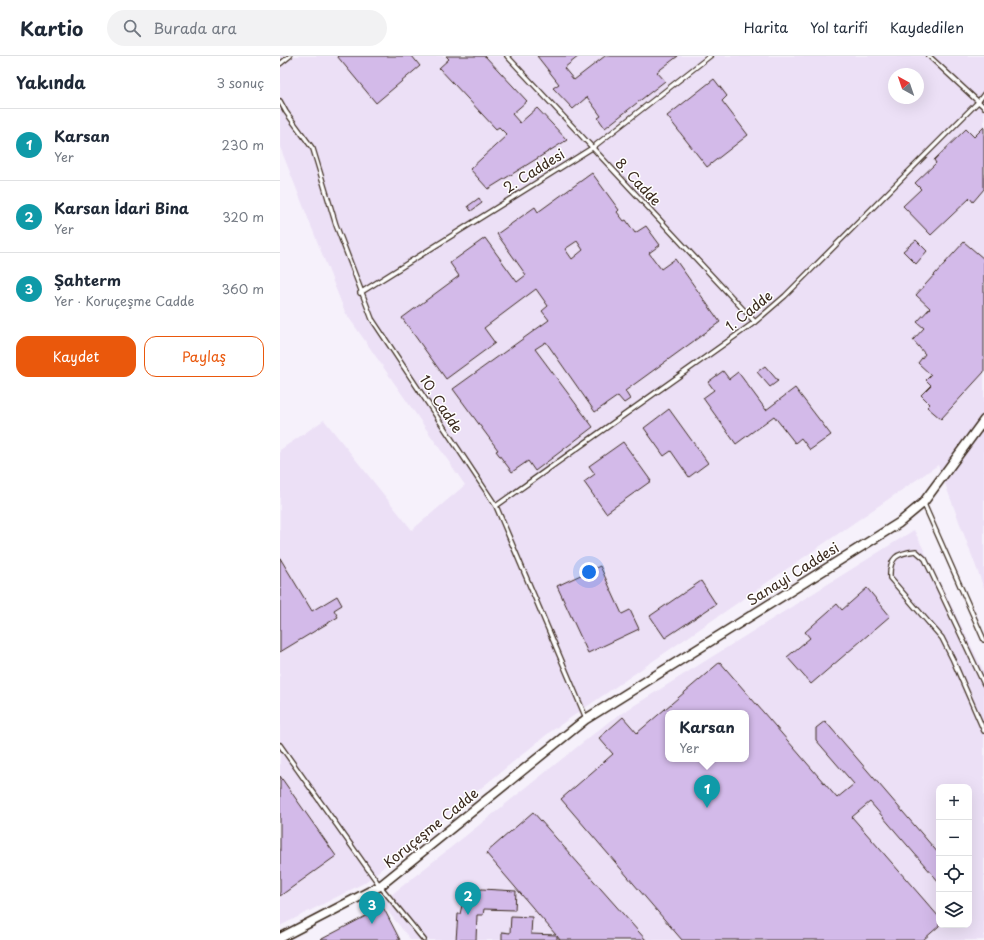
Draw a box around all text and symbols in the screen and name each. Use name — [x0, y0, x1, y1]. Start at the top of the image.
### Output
search box — [107, 10, 387, 46]
text: Kartio — [20, 14, 83, 42]
text: Burada ara — [153, 16, 237, 39]
icon: search — [121, 17, 143, 39]
text: Harita — [744, 17, 788, 38]
text: Yol tarifi — [810, 17, 868, 38]
text: Kaydedilen — [890, 17, 964, 38]
north arrow — [888, 68, 924, 104]
text: Yakında — [16, 69, 86, 95]
text: 3 sonuç — [216, 73, 264, 92]
text: Karsan — [54, 124, 110, 147]
text: 1 — [26, 135, 32, 154]
text: 230 m — [222, 135, 264, 154]
street label: 2. Caddesi — [499, 143, 569, 198]
text: Yer — [54, 147, 74, 166]
street label: 8. Cadde — [611, 153, 666, 210]
text: Karsan İdari Bina — [54, 196, 189, 219]
text: 2 — [24, 207, 34, 226]
text: 320 m — [222, 207, 264, 226]
text: Yer — [54, 219, 74, 238]
text: Şahterm — [54, 268, 121, 291]
text: 3 — [25, 279, 33, 298]
text: 360 m — [221, 279, 264, 298]
street label: 1. Cadde — [721, 285, 777, 336]
text: Yer · Koruçeşme Cadde — [54, 291, 195, 310]
button: Kaydet — [16, 336, 136, 377]
button: Paylaş — [144, 336, 264, 377]
street label: 10. Cadde — [415, 371, 468, 437]
street label: Sanayi Caddesi — [743, 537, 843, 610]
your location — [579, 562, 599, 582]
popup — [665, 710, 749, 762]
text: Karsan — [679, 715, 735, 738]
text: Yer — [679, 738, 699, 757]
pin: 1 — [694, 775, 720, 808]
street label: Koruçeşme Cadde — [379, 782, 483, 873]
map controls — [936, 784, 972, 928]
button: + — [936, 784, 972, 820]
button: − — [936, 820, 972, 856]
button: locate — [936, 856, 972, 892]
pin: 2 — [455, 882, 481, 915]
pin: 3 — [359, 891, 385, 924]
button: layers — [936, 892, 972, 928]

